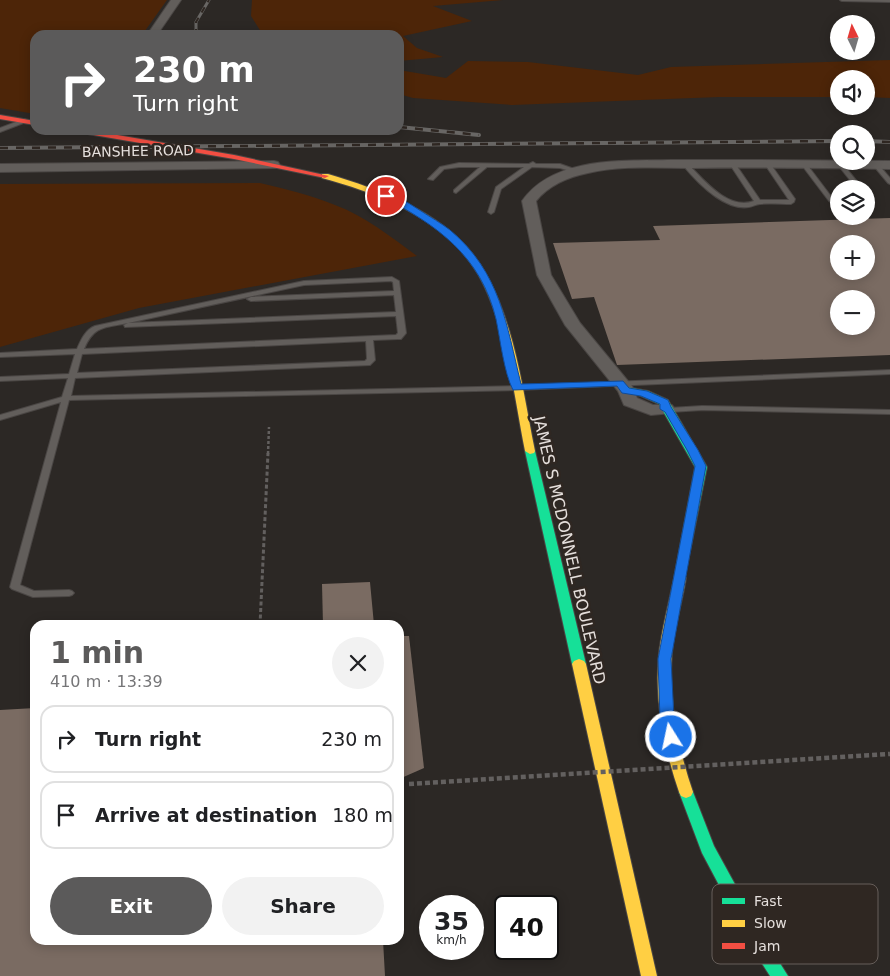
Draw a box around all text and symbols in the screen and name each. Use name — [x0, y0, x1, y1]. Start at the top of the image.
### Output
north arrow — [830, 15, 875, 60]
map controls — [830, 15, 875, 335]
icon: right — [50, 50, 115, 115]
text: 230 m — [133, 50, 255, 90]
button: sound — [830, 70, 875, 115]
text: Turn right — [133, 91, 238, 116]
button: search — [830, 125, 875, 170]
street label: BANSHEE ROAD — [82, 142, 194, 160]
pin — [365, 175, 407, 217]
button: layers — [830, 180, 875, 225]
icon: arrive — [372, 182, 400, 210]
button: + — [830, 235, 875, 280]
button: − — [830, 290, 875, 335]
street label: JAMES S MCDONNELL BOULEVARD — [529, 413, 610, 686]
text: 1 min — [50, 635, 144, 670]
button: close — [332, 637, 384, 689]
text: 410 m · 13:39 — [50, 672, 163, 691]
position arrow — [644, 710, 696, 762]
icon: right — [52, 725, 80, 753]
text: Turn right — [95, 728, 201, 750]
text: 230 m — [321, 728, 382, 750]
icon: arrive — [52, 801, 80, 829]
text: Arrive at destination — [95, 804, 317, 826]
text: 180 m — [332, 804, 393, 826]
button: Exit — [50, 877, 212, 935]
button: Share — [222, 877, 384, 935]
legend — [712, 884, 878, 964]
text: Fast — [754, 893, 783, 909]
speed limit sign: 40 — [494, 895, 559, 960]
text: 35 — [434, 907, 469, 936]
text: Slow — [754, 915, 787, 931]
text: km/h — [436, 933, 467, 947]
text: Jam — [753, 938, 780, 954]

